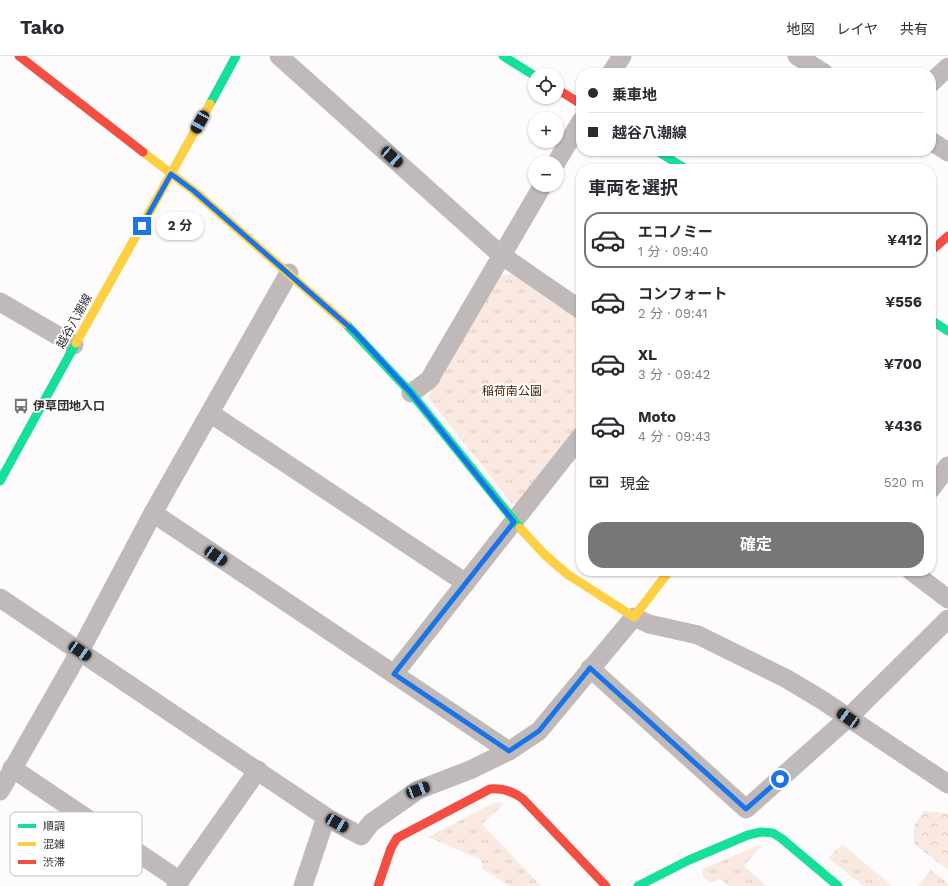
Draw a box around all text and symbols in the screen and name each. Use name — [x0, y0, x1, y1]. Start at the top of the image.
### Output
text: Tako — [20, 16, 64, 39]
text: 地図 — [786, 21, 814, 37]
text: レイヤ — [836, 21, 878, 37]
text: 共有 — [900, 21, 928, 37]
map controls — [528, 68, 564, 192]
button: locate — [528, 68, 564, 104]
text: 乗車地 — [612, 86, 657, 104]
car — [189, 109, 211, 135]
button: + — [528, 112, 564, 148]
text: 越谷八潮線 — [612, 124, 687, 142]
car — [379, 145, 405, 169]
button: − — [528, 156, 564, 192]
text: 車両を選択 — [588, 177, 678, 198]
callout: 2 分 — [156, 212, 204, 240]
route end — [133, 217, 151, 235]
text: 2 分 — [168, 218, 192, 233]
icon: car — [590, 222, 626, 258]
text: エコノミー — [638, 223, 713, 241]
text: ¥412 — [887, 231, 922, 249]
text: 1 分 · 09:40 — [638, 244, 708, 259]
icon: car — [590, 284, 626, 320]
text: コンフォート — [638, 285, 728, 303]
street label: 越谷八潮線 — [53, 291, 95, 351]
text: ¥556 — [885, 293, 922, 311]
text: 2 分 · 09:41 — [638, 306, 708, 321]
icon: car — [590, 346, 626, 382]
text: XL — [638, 346, 657, 364]
text: ¥700 — [884, 355, 922, 373]
text: 3 分 · 09:42 — [638, 367, 710, 382]
park label: 稲荷南公園 — [482, 384, 542, 398]
bus stop icon: 伊草団地入口 — [12, 397, 30, 415]
place label: 伊草団地入口 — [33, 399, 105, 413]
icon: car — [590, 408, 626, 444]
text: Moto — [638, 408, 676, 426]
text: ¥436 — [884, 417, 922, 435]
text: 4 分 · 09:43 — [638, 429, 711, 444]
icon: cash — [588, 471, 610, 493]
text: 現金 — [620, 475, 650, 493]
text: 520 m — [884, 475, 924, 490]
button: 確定 — [588, 522, 924, 568]
car — [203, 544, 229, 568]
car — [67, 639, 93, 663]
car — [835, 706, 861, 730]
route start — [771, 770, 789, 788]
car — [405, 780, 431, 800]
legend — [10, 812, 142, 876]
car — [324, 812, 350, 834]
text: 順調 — [43, 820, 65, 833]
text: 混雑 — [43, 838, 65, 851]
text: 渋滞 — [43, 856, 65, 869]

